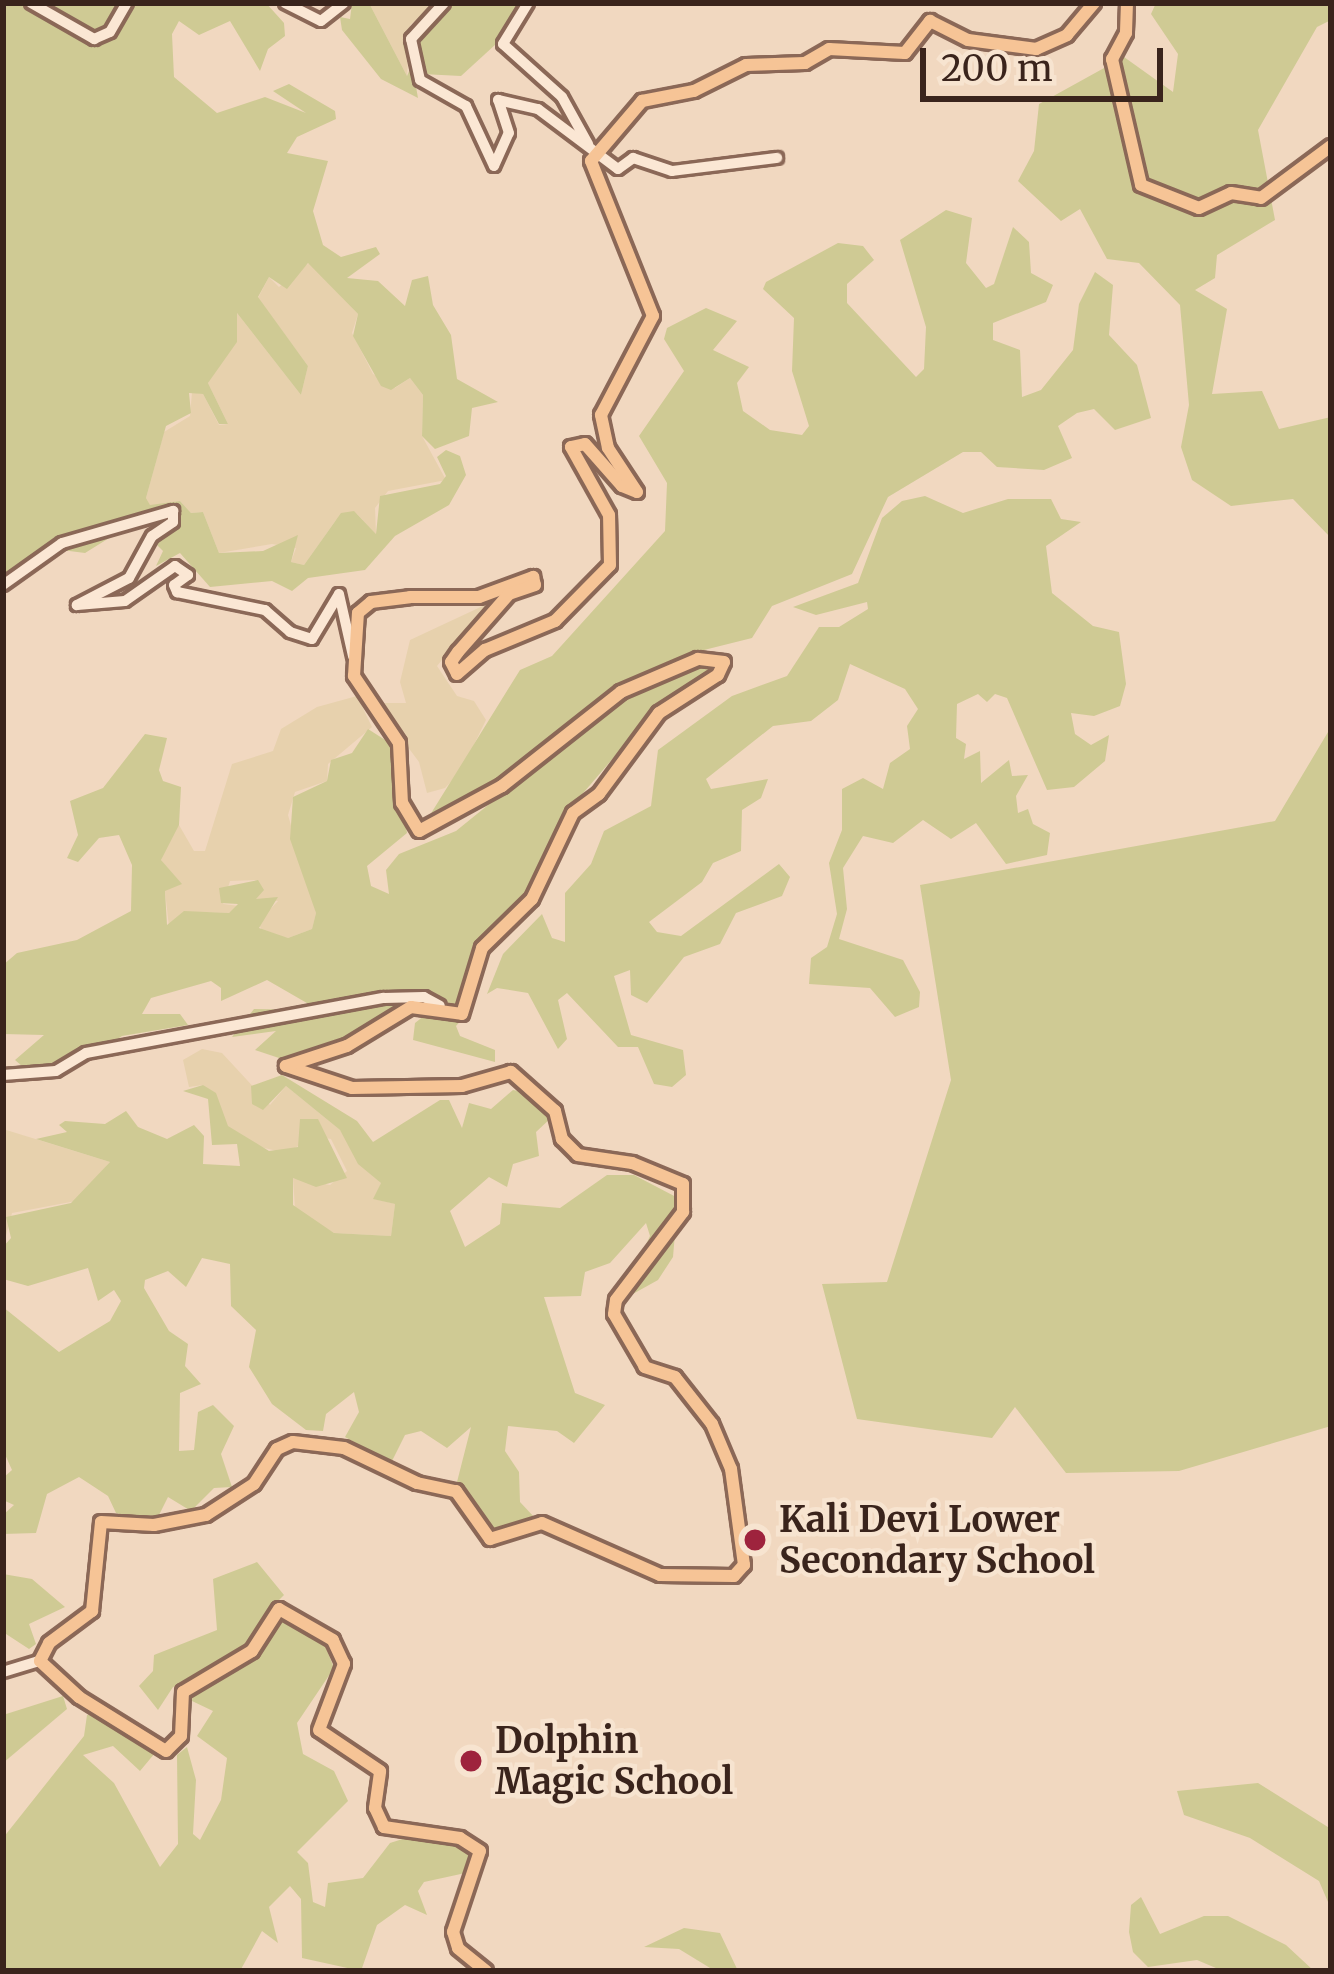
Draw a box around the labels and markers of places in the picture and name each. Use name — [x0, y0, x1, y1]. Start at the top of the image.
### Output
place label: Kali Devi Lower Secondary School — [779, 1497, 1095, 1582]
marker: Kali Devi Lower Secondary School — [742, 1527, 768, 1553]
place label: Dolphin Magic School — [495, 1718, 733, 1803]
marker: Dolphin Magic School — [458, 1748, 484, 1774]

